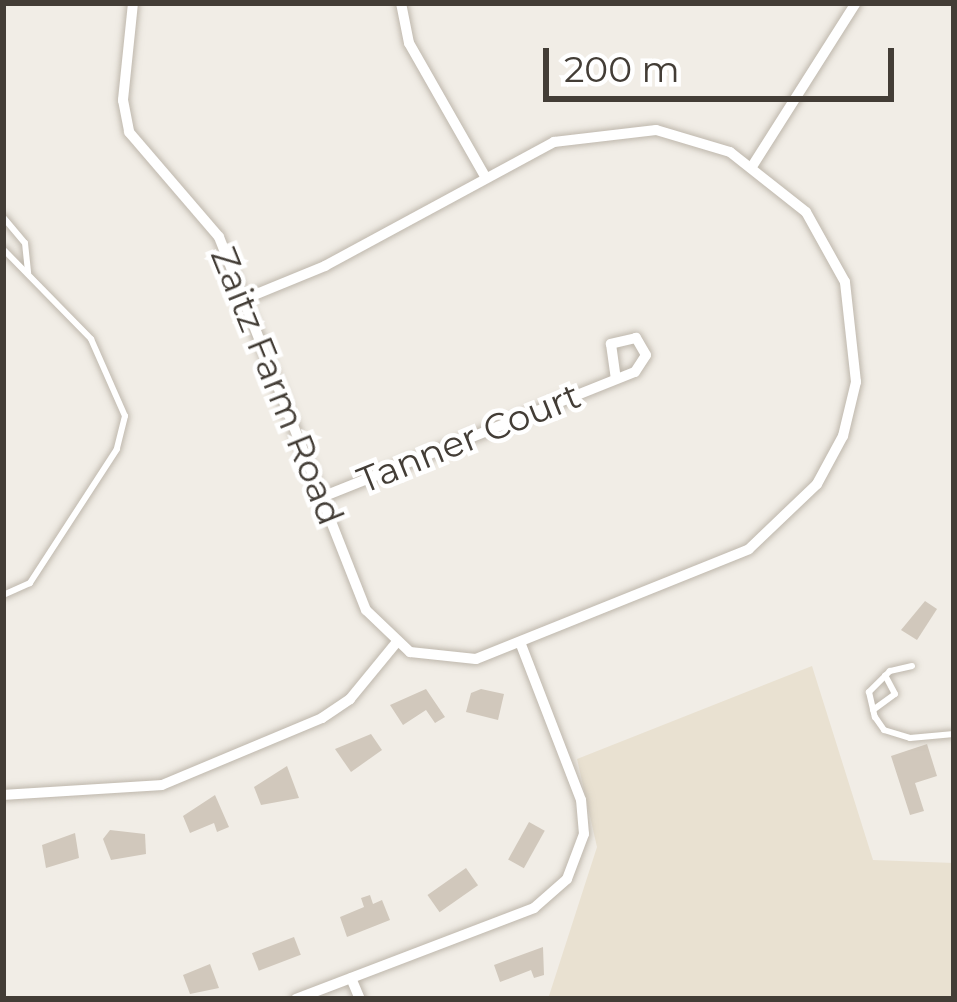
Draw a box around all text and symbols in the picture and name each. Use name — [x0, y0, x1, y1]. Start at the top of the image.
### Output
scale bar — [549, 24, 900, 98]
text: 200 m — [564, 47, 680, 91]
street label: Zaitz Farm Road — [202, 241, 352, 531]
street label: Tanner Court — [351, 374, 587, 502]

